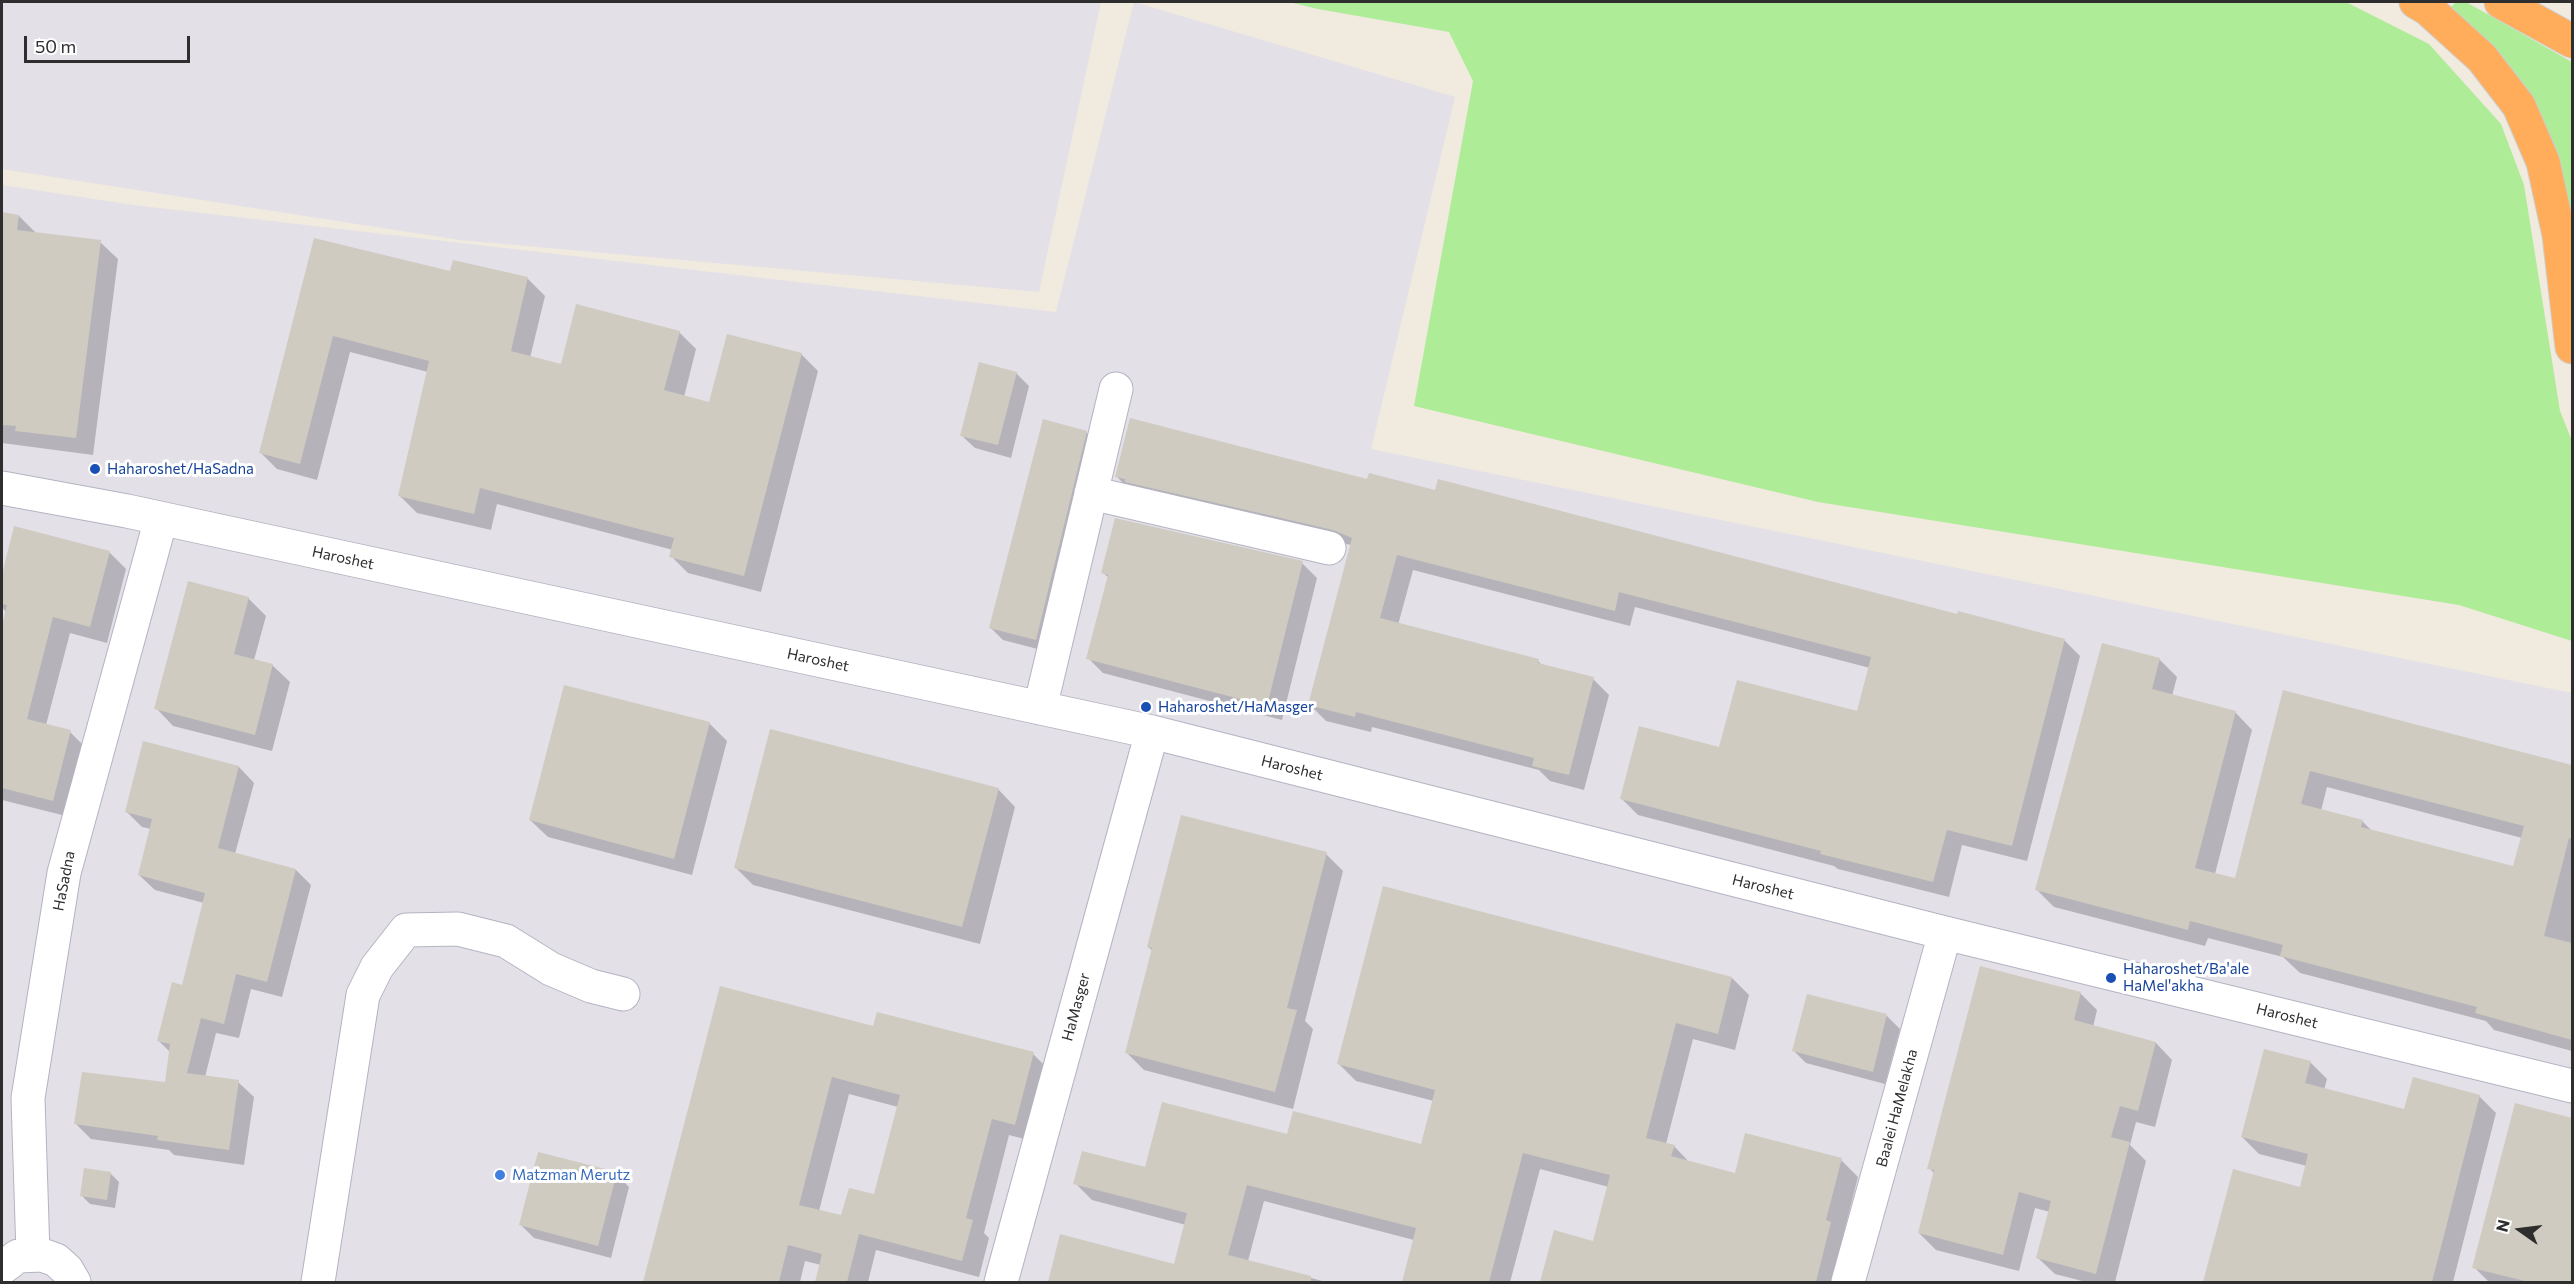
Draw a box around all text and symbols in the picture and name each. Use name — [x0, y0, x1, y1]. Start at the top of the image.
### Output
scale bar — [27, 24, 194, 62]
text: 50 m — [35, 35, 76, 57]
place label: Haharoshet/HaSadna — [107, 460, 254, 478]
marker: Haharoshet/HaSadna — [88, 462, 102, 476]
street label: Haroshet — [310, 543, 376, 573]
street label: Haroshet — [785, 645, 851, 675]
place label: Haharoshet/HaMasger — [1158, 698, 1314, 716]
marker: Haharoshet/HaMasger — [1139, 700, 1153, 714]
street label: Haroshet — [1259, 752, 1325, 784]
street label: HaSadna — [49, 849, 79, 913]
street label: Haroshet — [1730, 871, 1796, 903]
place label: Haharoshet/Ba'ale HaMel'akha — [2123, 960, 2249, 995]
street label: HaMasger — [1058, 971, 1094, 1043]
marker: Haharoshet/Ba'ale HaMel'akha — [2104, 971, 2118, 985]
street label: Haroshet — [2254, 1000, 2320, 1032]
street label: Baalei HaMelakha — [1873, 1047, 1921, 1169]
place label: Matzman Merutz — [512, 1166, 630, 1184]
marker: Matzman Merutz — [493, 1168, 507, 1182]
north arrow — [2490, 1200, 2550, 1260]
text: N — [2491, 1217, 2513, 1234]

